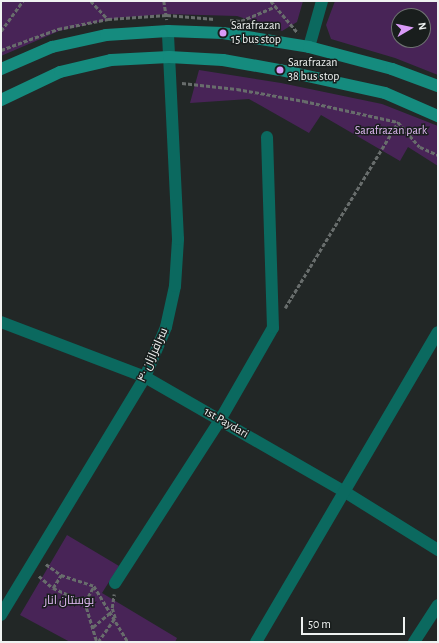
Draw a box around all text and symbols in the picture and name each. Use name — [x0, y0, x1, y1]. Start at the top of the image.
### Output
north arrow — [391, 8, 431, 48]
place label: Sarafrazan 15 bus stop — [231, 19, 281, 47]
text: N — [416, 22, 428, 31]
marker: Sarafrazan 15 bus stop — [218, 28, 228, 38]
place label: Sarafrazan 38 bus stop — [288, 56, 339, 84]
marker: Sarafrazan 38 bus stop — [275, 65, 285, 75]
park label: Sarafrazan park — [355, 124, 427, 138]
street label: سرافرازان ۴۰ — [135, 326, 171, 384]
street label: 1st Paydari — [201, 404, 251, 442]
park label: بوستان انار — [44, 594, 94, 608]
scale bar — [303, 609, 407, 635]
text: 50 m — [308, 618, 331, 630]

